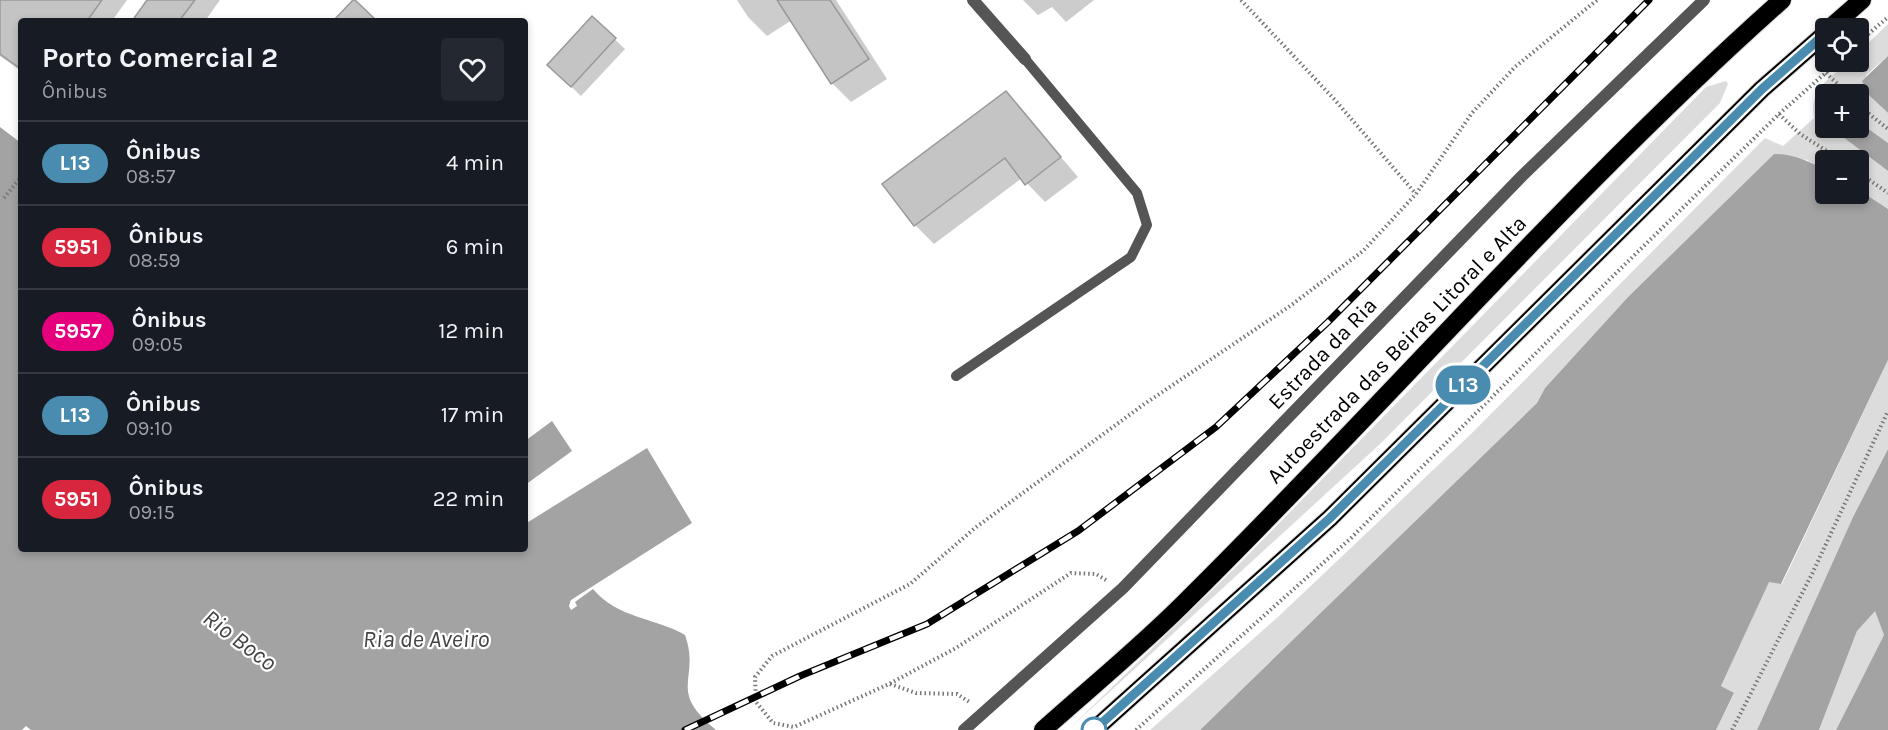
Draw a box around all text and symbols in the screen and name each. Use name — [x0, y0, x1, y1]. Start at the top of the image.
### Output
map controls — [1815, 18, 1869, 204]
button: locate — [1815, 18, 1869, 72]
button: heart — [441, 38, 504, 101]
text: Porto Comercial 2 — [42, 41, 278, 74]
text: Ônibus — [42, 80, 107, 103]
button: + — [1815, 84, 1869, 138]
text: Ônibus — [126, 139, 201, 165]
text: 4 min — [446, 150, 504, 176]
button: − — [1815, 150, 1869, 204]
text: L13 — [60, 151, 90, 175]
text: 08:57 — [126, 165, 175, 188]
street label: Autoestrada das Beiras Litoral e Alta — [1261, 210, 1532, 489]
text: Ônibus — [129, 223, 204, 249]
text: 6 min — [446, 234, 504, 260]
text: 5951 — [54, 235, 99, 259]
text: 08:59 — [129, 249, 180, 272]
street label: Estrada da Ria — [1263, 292, 1382, 415]
text: Ônibus — [132, 307, 207, 333]
text: 12 min — [438, 318, 504, 344]
text: 5957 — [54, 319, 102, 343]
text: 09:05 — [132, 333, 183, 356]
line badge: L13 — [1428, 366, 1498, 404]
text: L13 — [1448, 373, 1478, 397]
text: Ônibus — [126, 391, 201, 417]
text: 17 min — [441, 402, 504, 428]
text: L13 — [60, 403, 90, 427]
text: 09:10 — [126, 417, 173, 440]
text: Ônibus — [129, 475, 204, 501]
text: 22 min — [433, 486, 504, 512]
text: 5951 — [54, 487, 99, 511]
text: 09:15 — [129, 501, 175, 524]
water label: Rio Boco — [198, 603, 282, 677]
water label: Ria de Aveiro — [363, 625, 489, 653]
unlabelled marker — [1081, 717, 1107, 730]

